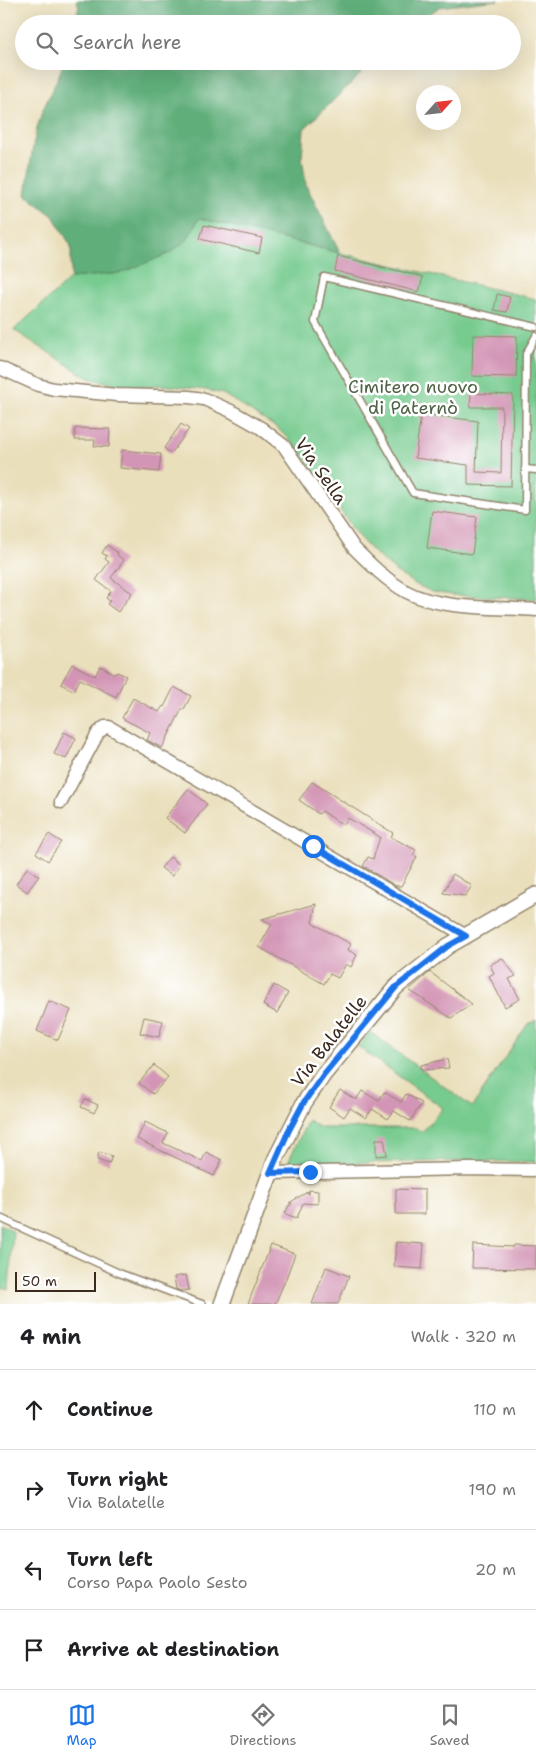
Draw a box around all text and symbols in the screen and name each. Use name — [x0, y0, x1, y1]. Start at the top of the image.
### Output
search box — [15, 15, 521, 70]
icon: search — [33, 29, 61, 57]
text: Search here — [73, 30, 182, 55]
north arrow — [416, 85, 461, 130]
park label: Cimitero nuovo di Paternò — [348, 375, 478, 420]
street label: Via Sella — [289, 433, 353, 509]
route start — [302, 835, 325, 858]
street label: Via Balatelle — [286, 990, 372, 1092]
route end — [299, 1161, 322, 1184]
scale bar — [15, 1269, 96, 1292]
text: 50 m — [22, 1272, 57, 1290]
text: 4 min — [20, 1323, 81, 1351]
text: Walk · 320 m — [411, 1326, 516, 1347]
icon: ahead — [20, 1396, 48, 1424]
text: Continue — [67, 1397, 153, 1422]
text: 110 m — [473, 1399, 516, 1420]
text: Turn right — [67, 1467, 168, 1492]
icon: right — [20, 1476, 48, 1504]
text: 190 m — [469, 1479, 516, 1500]
text: Via Balatelle — [67, 1492, 165, 1513]
text: Turn left — [67, 1547, 153, 1572]
icon: left — [20, 1556, 48, 1584]
text: 20 m — [475, 1559, 516, 1580]
text: Corso Papa Paolo Sesto — [67, 1572, 247, 1593]
icon: arrive — [20, 1636, 48, 1664]
text: Arrive at destination — [67, 1637, 279, 1662]
tab: Map — [67, 1701, 97, 1749]
tab: Directions — [230, 1701, 296, 1749]
tab: Saved — [430, 1701, 469, 1749]

